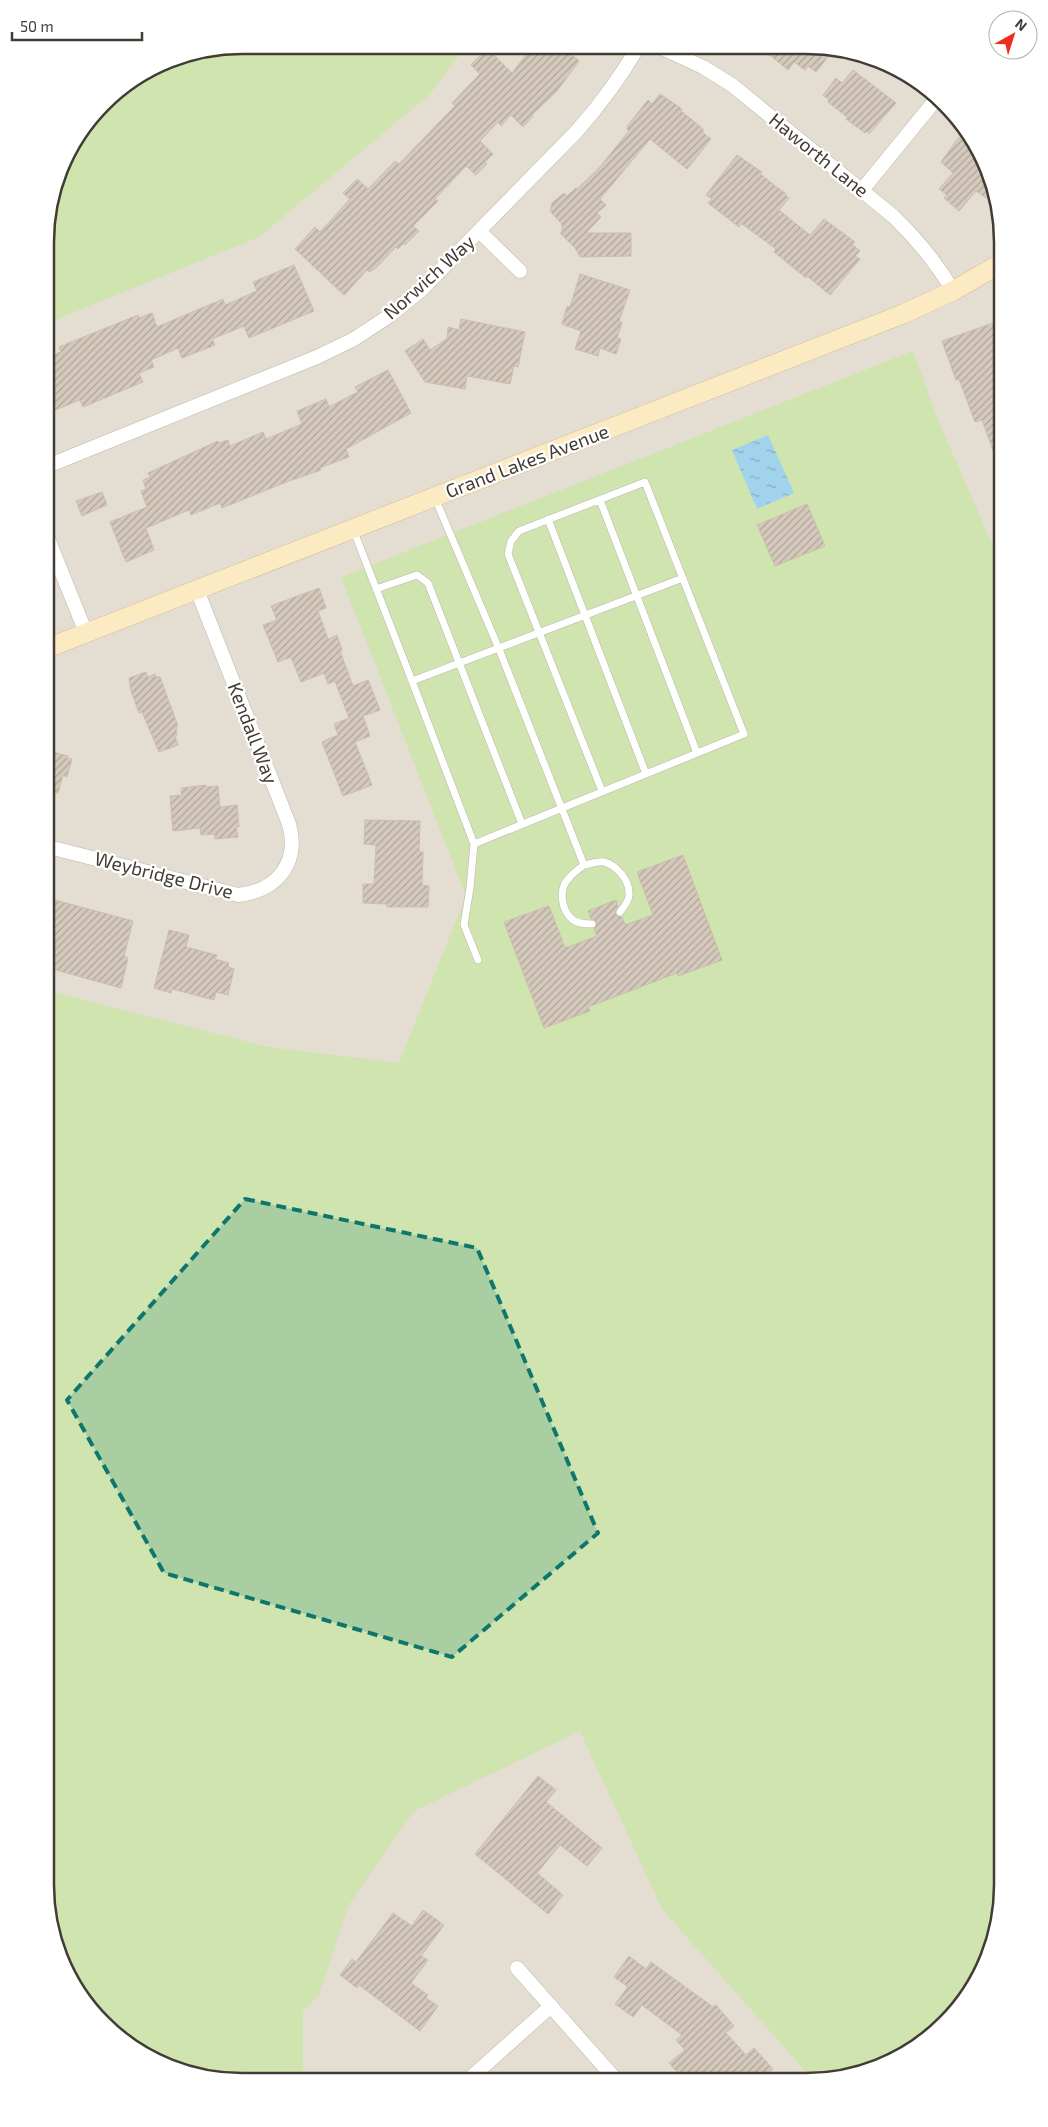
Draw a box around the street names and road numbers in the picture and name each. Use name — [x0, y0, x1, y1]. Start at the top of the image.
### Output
street label: Haworth Lane — [765, 108, 874, 202]
street label: Norwich Way — [378, 230, 479, 324]
street label: Grand Lakes Avenue — [442, 419, 612, 502]
street label: Kendall Way — [224, 679, 283, 787]
street label: Weybridge Drive — [92, 846, 236, 903]

